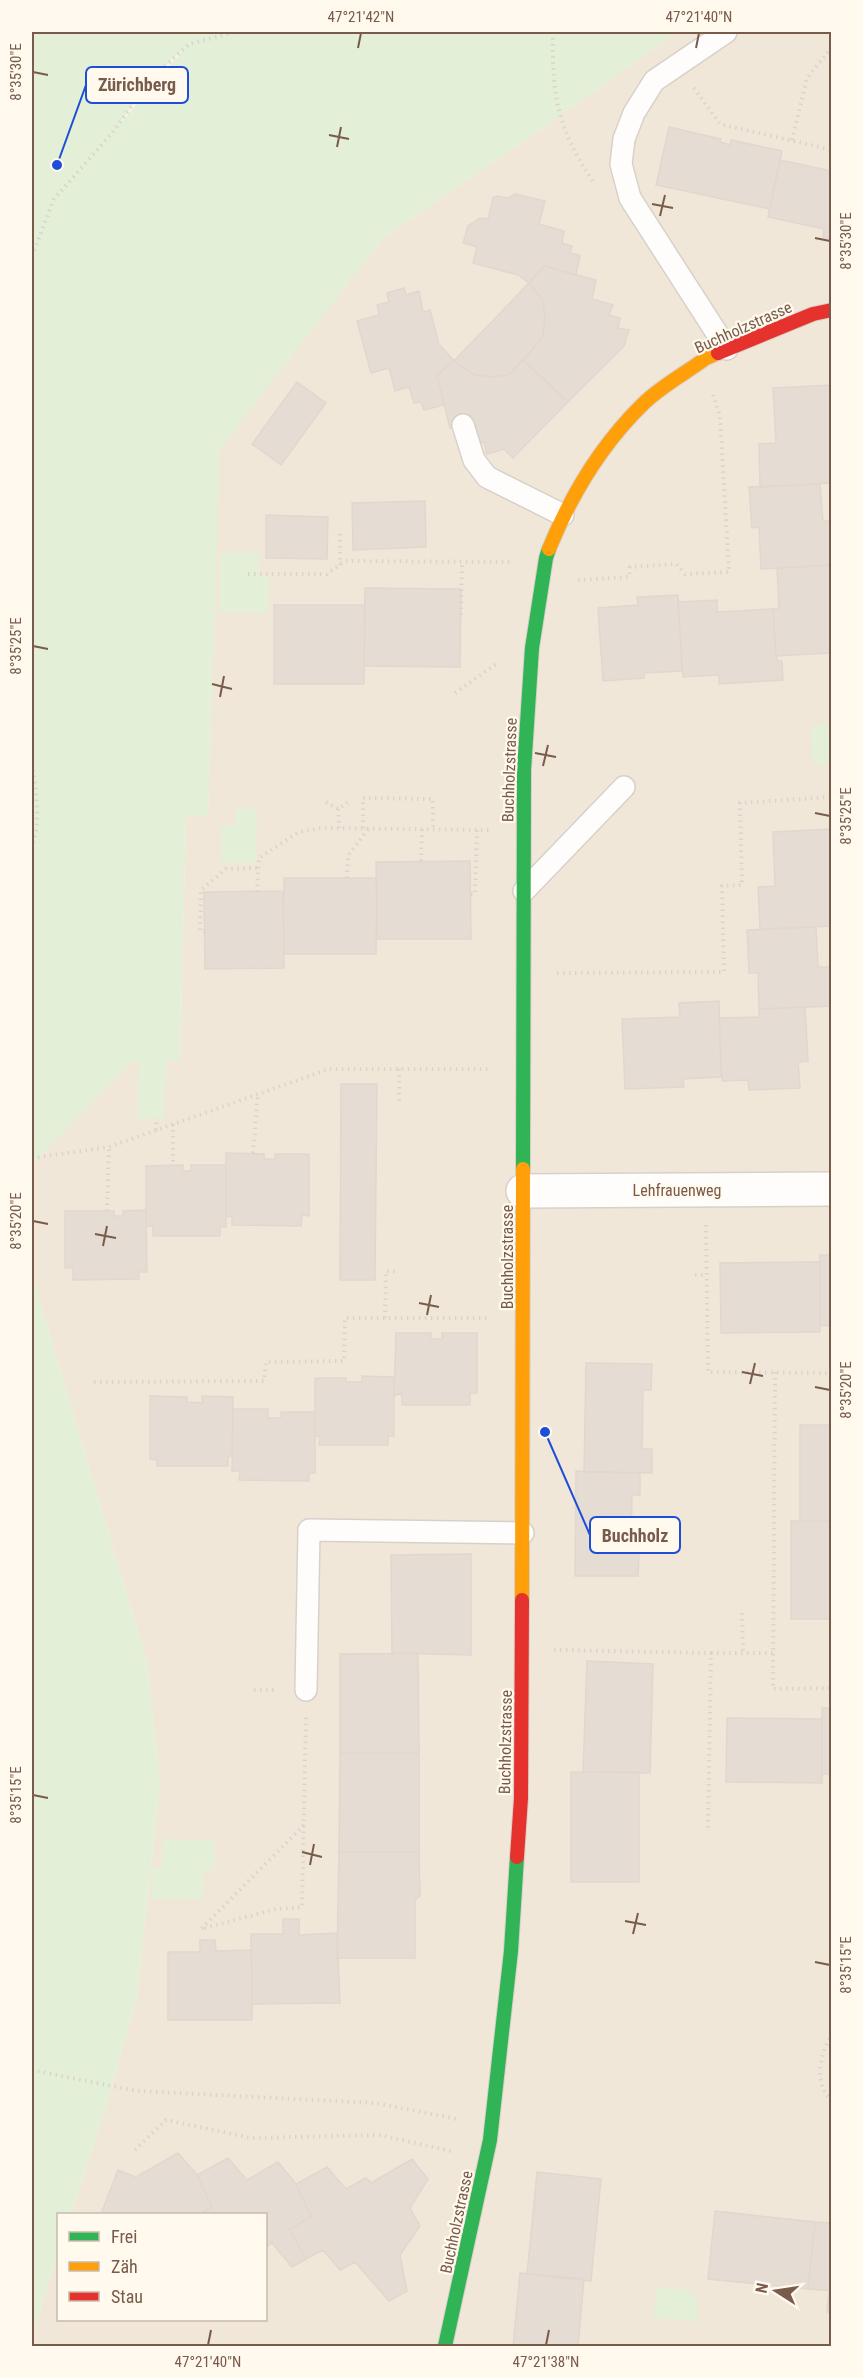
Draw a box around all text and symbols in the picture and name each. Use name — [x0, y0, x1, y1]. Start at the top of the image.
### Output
text: 47°21'42"N — [328, 8, 394, 26]
text: 47°21'40"N — [666, 8, 732, 26]
text: 8°35'30"E — [7, 43, 25, 101]
callout: Zürichberg — [86, 67, 188, 103]
text: Zürichberg — [98, 74, 176, 95]
text: 8°35'30"E — [837, 212, 855, 270]
street label: Buchholzstrasse — [692, 298, 795, 357]
text: 8°35'25"E — [7, 617, 25, 675]
street label: Buchholzstrasse — [498, 718, 521, 823]
text: 8°35'25"E — [837, 787, 855, 845]
street label: Lehfrauenweg — [633, 1181, 721, 1200]
text: 8°35'20"E — [7, 1192, 25, 1250]
street label: Buchholzstrasse — [498, 1205, 517, 1309]
text: 8°35'20"E — [837, 1361, 855, 1419]
callout: Buchholz — [590, 1517, 680, 1553]
text: Buchholz — [602, 1525, 668, 1546]
street label: Buchholzstrasse — [495, 1690, 516, 1794]
text: 8°35'15"E — [7, 1766, 25, 1824]
text: 8°35'15"E — [837, 1936, 855, 1994]
street label: Buchholzstrasse — [436, 2169, 477, 2275]
legend — [57, 2213, 267, 2321]
text: Frei — [111, 2226, 137, 2247]
text: Zäh — [111, 2256, 138, 2277]
north arrow — [746, 2261, 806, 2321]
text: N — [752, 2281, 772, 2295]
text: Stau — [111, 2286, 143, 2307]
text: 47°21'40"N — [175, 2353, 241, 2371]
text: 47°21'38"N — [513, 2353, 579, 2371]

